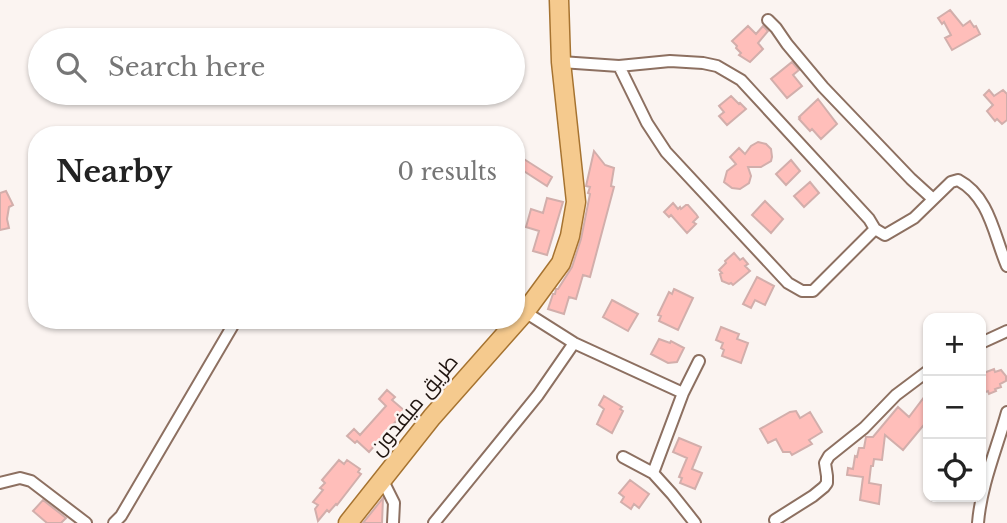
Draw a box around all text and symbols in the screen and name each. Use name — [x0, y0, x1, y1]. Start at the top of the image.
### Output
search box — [28, 28, 525, 105]
icon: search — [52, 48, 90, 86]
text: Search here — [108, 51, 265, 83]
text: Nearby — [56, 153, 172, 190]
text: 0 results — [398, 158, 497, 186]
map controls — [923, 313, 986, 502]
button: + — [923, 313, 986, 376]
street label: طريق ميفدون — [364, 349, 464, 461]
button: − — [923, 376, 986, 439]
button: locate — [923, 439, 986, 502]

